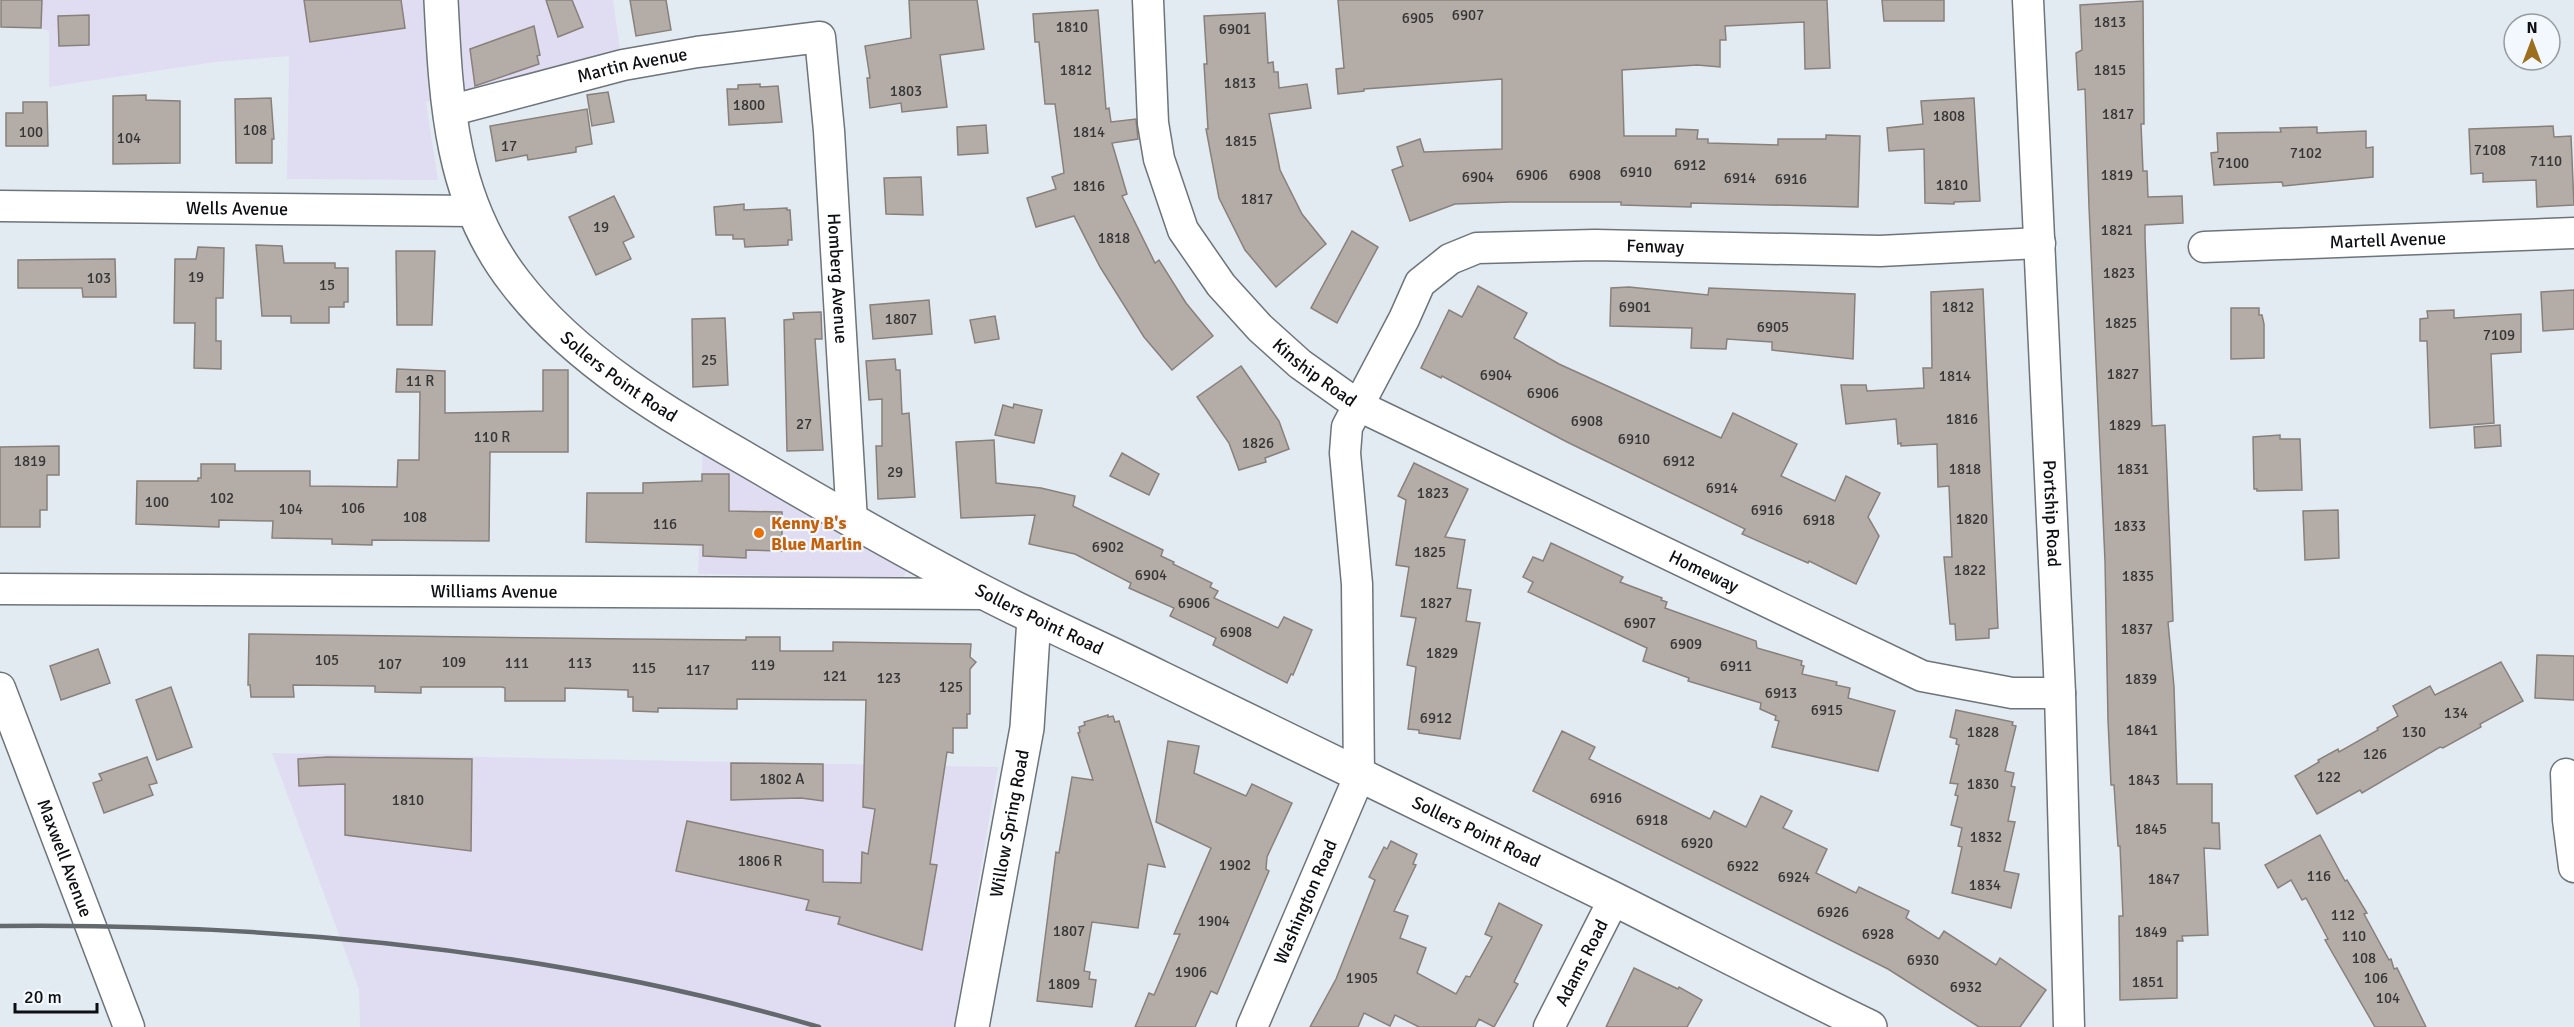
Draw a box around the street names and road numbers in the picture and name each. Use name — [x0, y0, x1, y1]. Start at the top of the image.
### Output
street label: Martin Avenue — [575, 43, 689, 88]
street label: Wells Avenue — [186, 197, 288, 220]
street label: Homberg Avenue — [823, 212, 853, 344]
street label: Martell Avenue — [2329, 227, 2447, 253]
street label: Fenway — [1626, 235, 1685, 258]
street label: Sollers Point Road — [556, 326, 681, 427]
street label: Kinship Road — [1268, 334, 1361, 412]
street label: Portship Road — [2038, 459, 2065, 567]
street label: Homeway — [1665, 545, 1743, 598]
street label: Sollers Point Road — [971, 579, 1107, 660]
street label: Williams Avenue — [430, 580, 558, 603]
street label: Willow Spring Road — [985, 748, 1034, 899]
street label: Sollers Point Road — [1409, 791, 1544, 872]
street label: Maxwell Avenue — [32, 796, 97, 920]
street label: Washington Road — [1269, 836, 1342, 968]
street label: Adams Road — [1550, 916, 1613, 1010]

